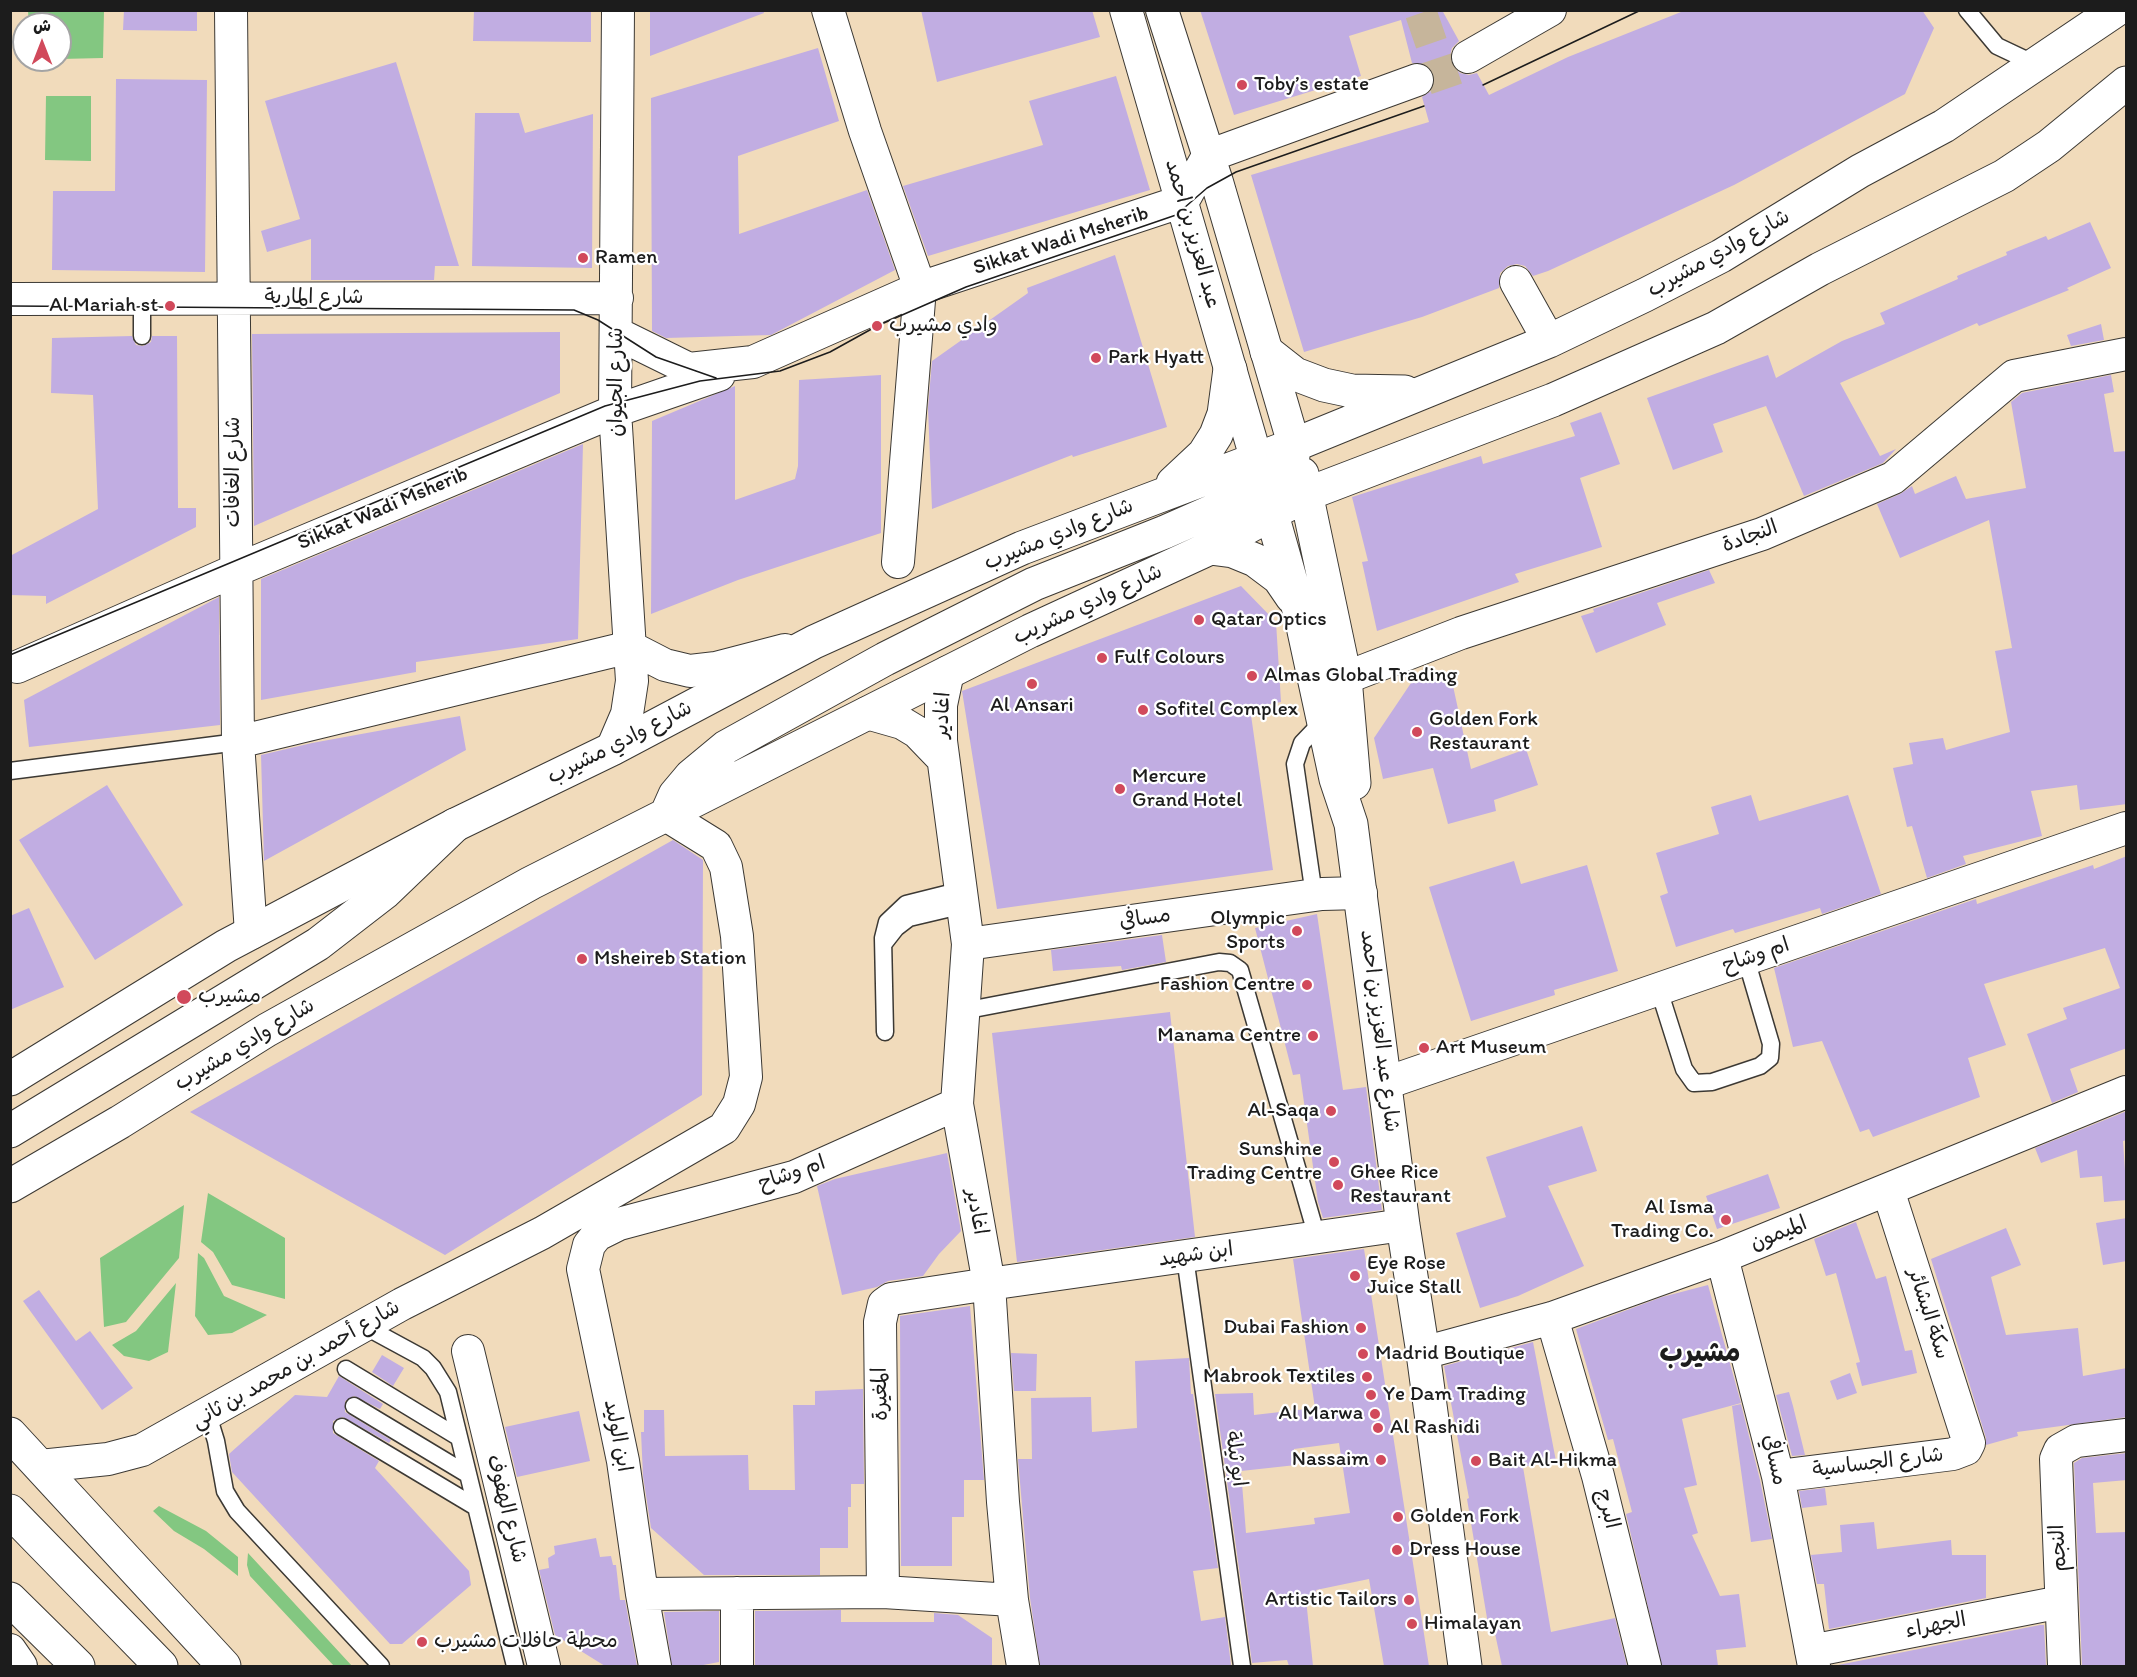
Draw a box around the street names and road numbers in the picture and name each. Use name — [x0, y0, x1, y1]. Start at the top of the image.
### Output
street label: عبد العزيز بن احمد — [1159, 157, 1225, 311]
street label: Sikkat Wadi Msherib — [970, 201, 1152, 281]
street label: شارع وادي مشيرب — [1643, 204, 1795, 304]
street label: شارع المارية — [264, 285, 364, 311]
street label: شارع الجيوان — [604, 327, 630, 437]
street label: شارع الغافات — [221, 417, 247, 527]
street label: Sikkat Wadi Msherib — [294, 462, 472, 556]
street label: شارع وادي مشيرب — [981, 494, 1137, 576]
street label: النجادة — [1719, 515, 1781, 559]
street label: شارع وادي مشريب — [1010, 559, 1166, 651]
street label: اغادير — [929, 691, 957, 739]
street label: شارع وادي مشيرب — [544, 696, 696, 790]
street label: مسافي — [1118, 903, 1172, 935]
street label: شارع عبد العزيز بن احمد — [1354, 928, 1404, 1134]
street label: ام وشاح — [1719, 933, 1793, 979]
street label: شارع وادي مشيرب — [170, 993, 320, 1097]
street label: ام وشاح — [755, 1151, 829, 1197]
street label: اغادير — [960, 1187, 992, 1237]
street label: الميمون — [1747, 1211, 1811, 1257]
street label: ابن شهيد — [1157, 1237, 1235, 1273]
street label: سكة البشائر — [1902, 1265, 1954, 1363]
street label: شارع أحمد بن محمد بن ثاني — [187, 1295, 405, 1435]
street label: المغيرة — [868, 1367, 894, 1421]
street label: ابن الوليد — [598, 1398, 636, 1474]
street label: ابو ثيلة — [1219, 1430, 1251, 1488]
street label: مسافي — [1756, 1432, 1792, 1488]
street label: شارع الجساسية — [1811, 1442, 1945, 1484]
street label: شارع الهفوف — [480, 1452, 532, 1566]
street label: البرج — [1590, 1487, 1624, 1531]
street label: النجم — [2045, 1524, 2073, 1572]
street label: الجهراء — [1903, 1608, 1969, 1644]

